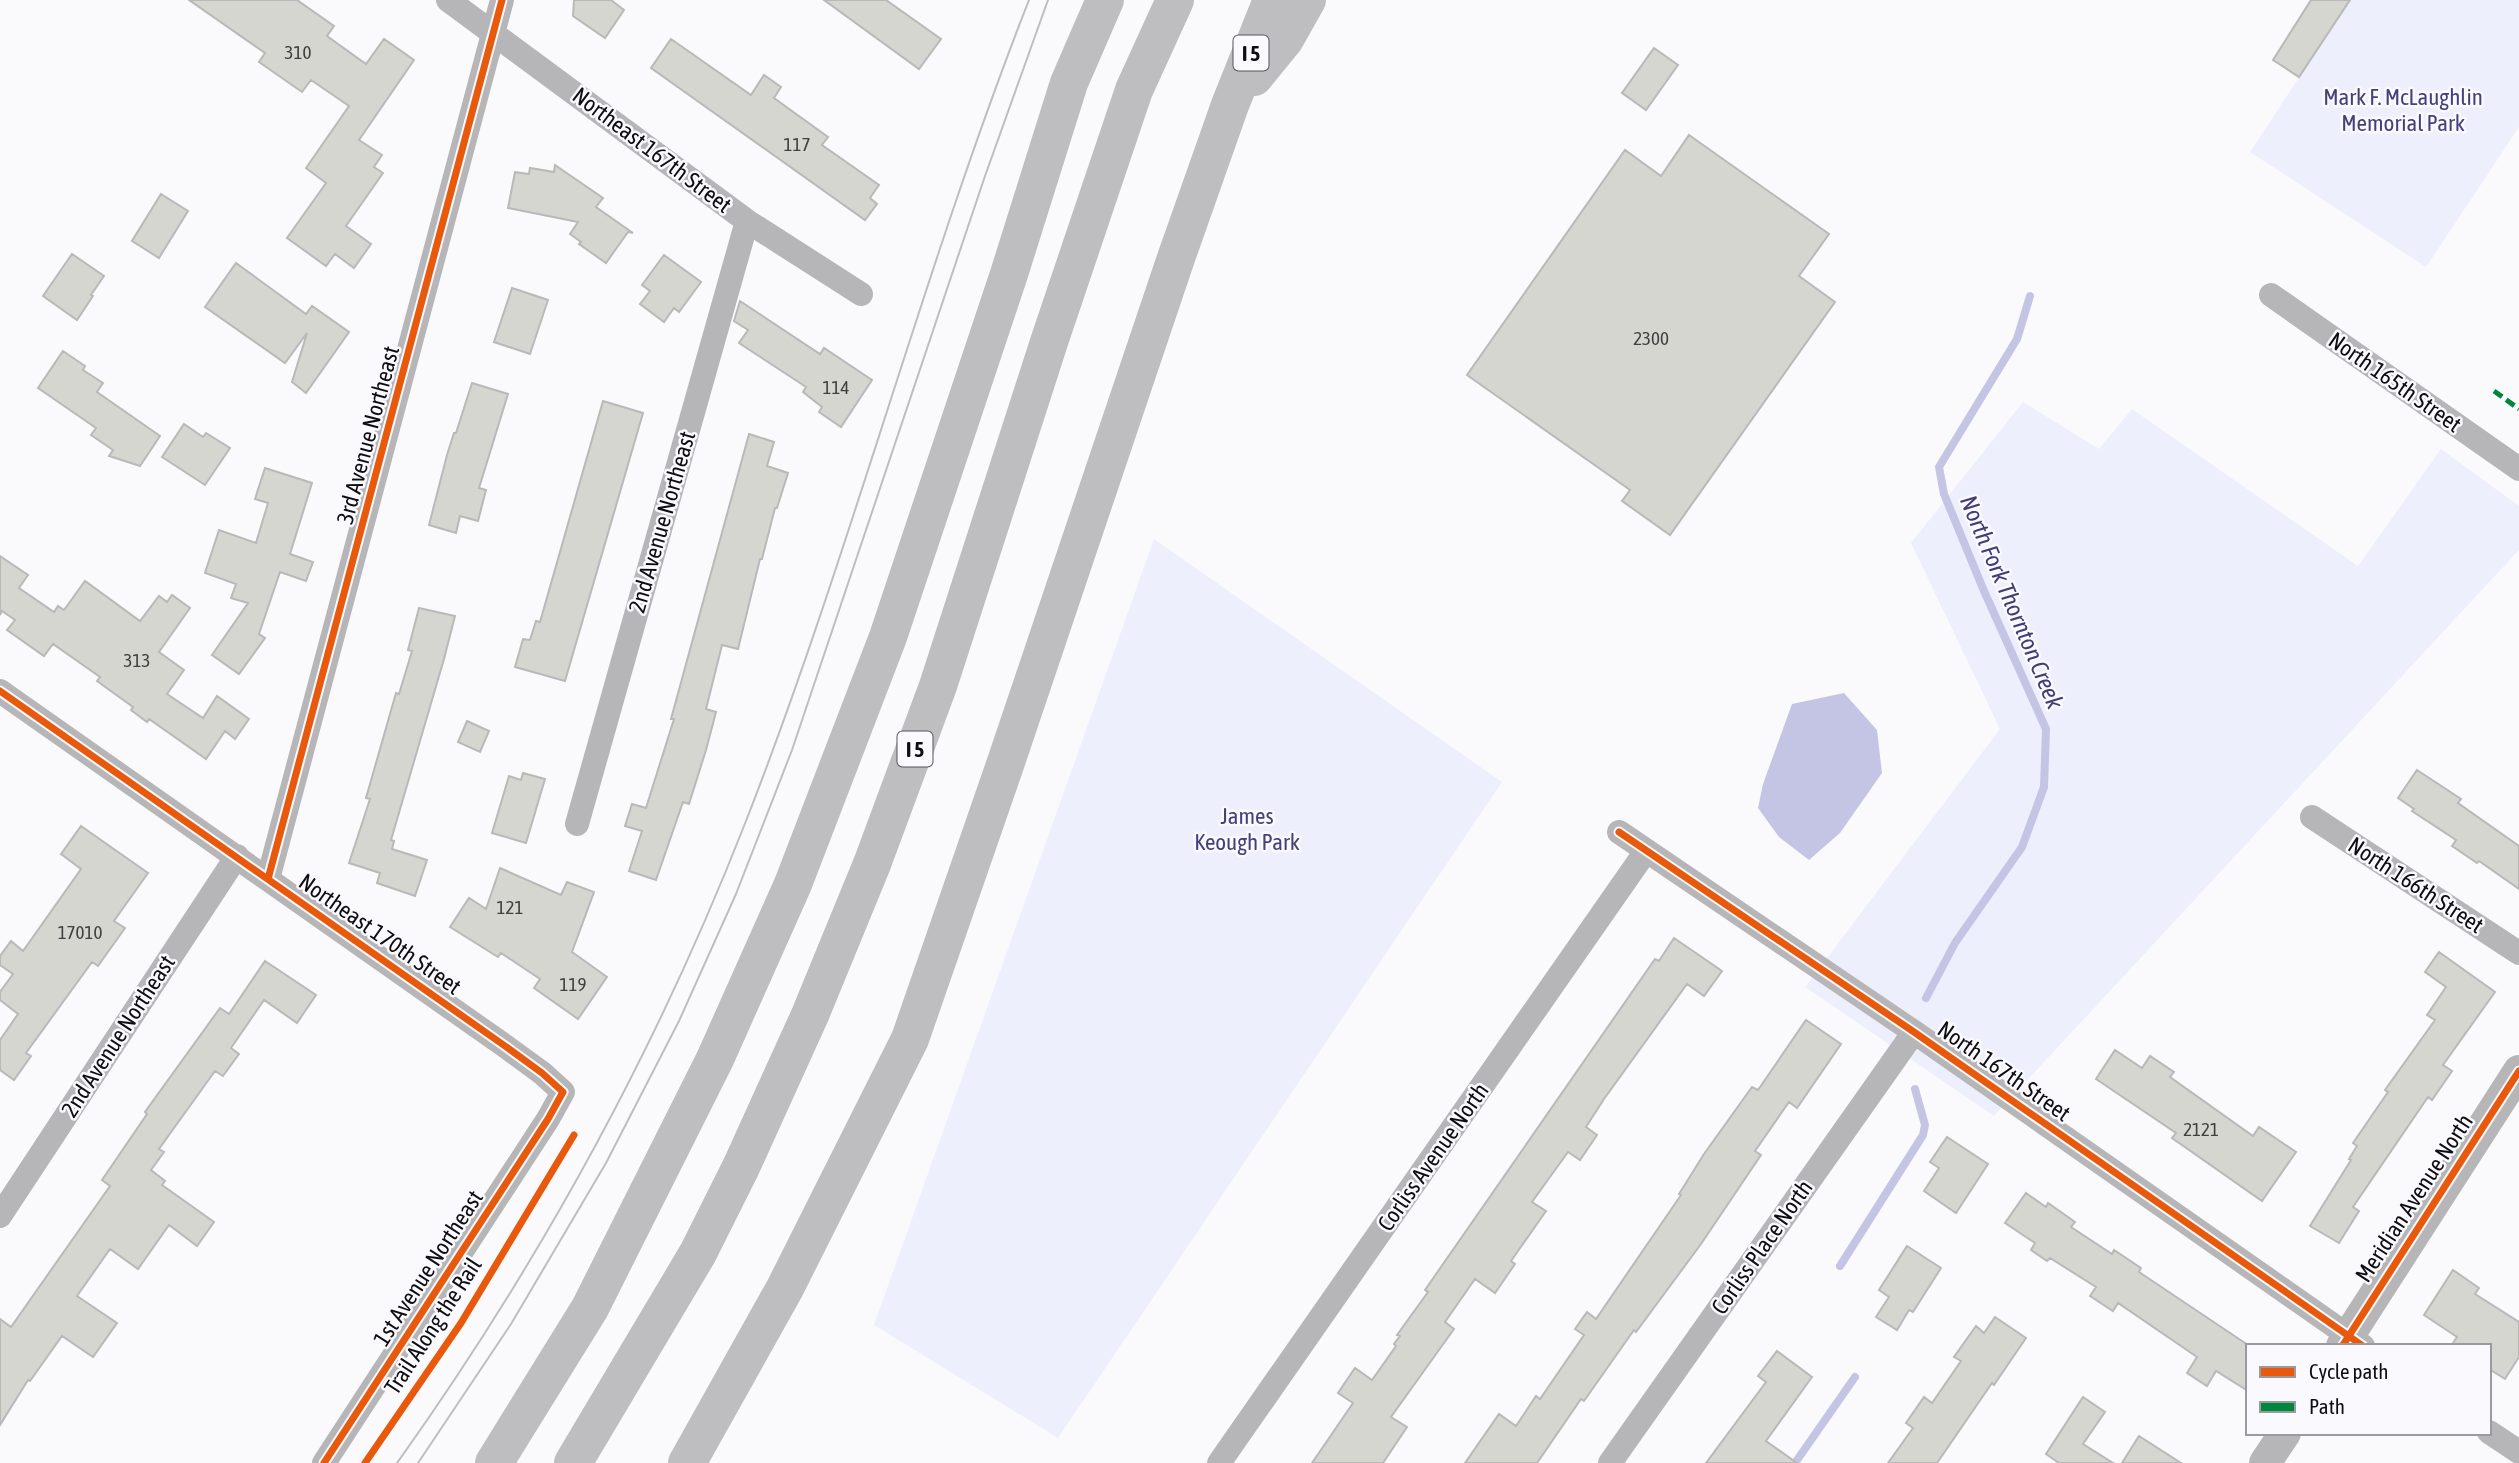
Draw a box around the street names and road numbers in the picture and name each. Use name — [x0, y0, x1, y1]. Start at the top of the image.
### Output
road number: I 5 — [1234, 36, 1268, 70]
street label: Northeast 167th Street — [568, 82, 736, 218]
street label: North 165th Street — [2324, 327, 2466, 437]
street label: 3rd Avenue Northeast — [332, 343, 404, 527]
street label: 2nd Avenue Northeast — [624, 428, 700, 616]
road number: I 5 — [898, 732, 932, 766]
street label: North 166th Street — [2344, 832, 2488, 938]
street label: Northeast 170th Street — [294, 868, 466, 1000]
street label: 2nd Avenue Northeast — [56, 950, 180, 1122]
street label: North 167th Street — [1933, 1016, 2075, 1126]
street label: Corliss Avenue North — [1372, 1078, 1494, 1236]
street label: Meridian Avenue North — [2350, 1109, 2478, 1287]
street label: Corliss Place North — [1706, 1175, 1818, 1319]
street label: 1st Avenue Northeast — [368, 1185, 488, 1351]
street label: Trail Along the Rail — [379, 1253, 487, 1399]

